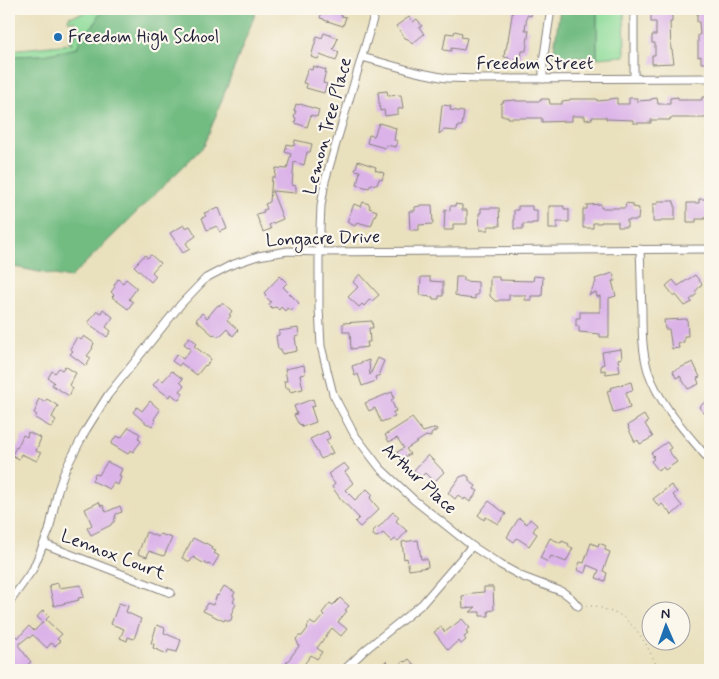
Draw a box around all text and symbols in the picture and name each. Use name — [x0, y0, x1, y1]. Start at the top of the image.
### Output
place label: Freedom High School — [68, 25, 219, 50]
marker: Freedom High School — [52, 31, 64, 43]
street label: Freedom Street — [477, 52, 594, 76]
street label: Lemon Tree Place — [298, 54, 358, 197]
street label: Longacre Drive — [265, 225, 381, 254]
street label: Arthur Place — [376, 438, 462, 520]
street label: Lennox Court — [57, 524, 169, 586]
north arrow — [642, 602, 692, 652]
text: N — [661, 605, 671, 623]

